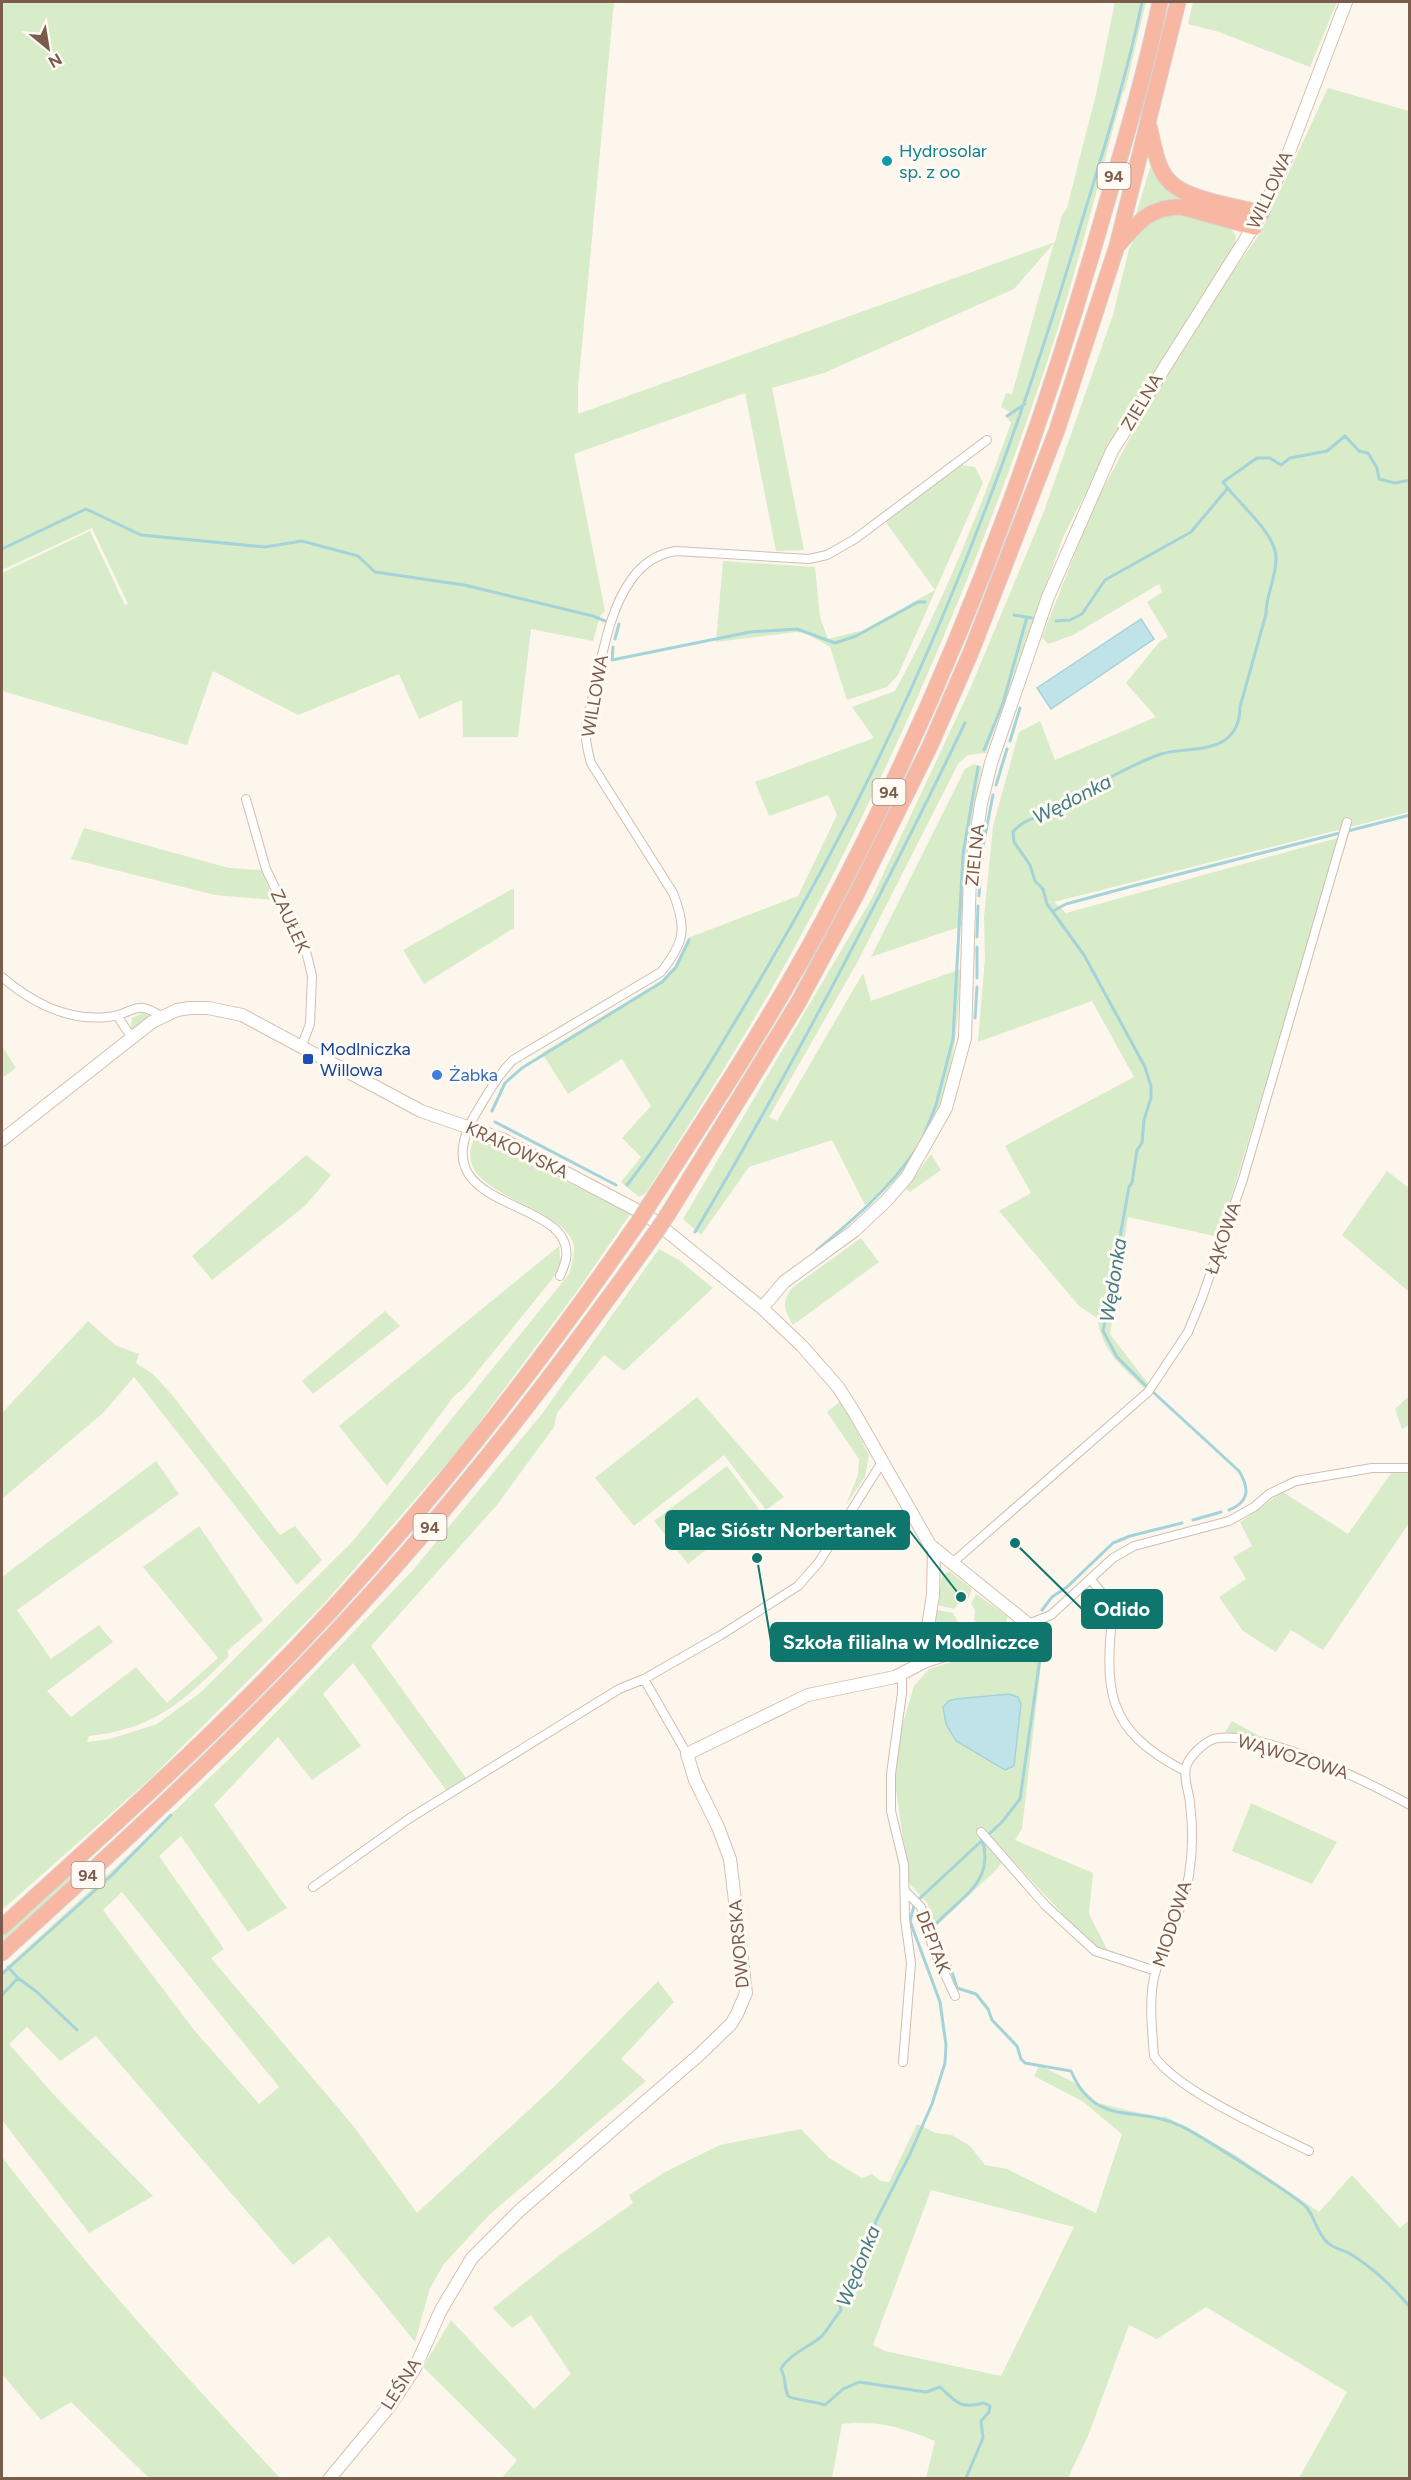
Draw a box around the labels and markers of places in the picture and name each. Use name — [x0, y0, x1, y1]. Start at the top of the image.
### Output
place label: Hydrosolar sp. z oo — [899, 140, 987, 183]
marker: Hydrosolar sp. z oo — [880, 154, 894, 168]
place label: Modlniczka Willowa — [320, 1038, 411, 1081]
marker: Modlniczka Willowa — [301, 1052, 315, 1066]
place label: Żabka — [449, 1064, 498, 1086]
marker: Żabka — [430, 1068, 444, 1082]
callout: Plac Sióstr Norbertanek — [666, 1511, 909, 1549]
callout: Odido — [1082, 1590, 1162, 1628]
callout: Szkoła filialna w Modlniczce — [771, 1623, 1051, 1661]

